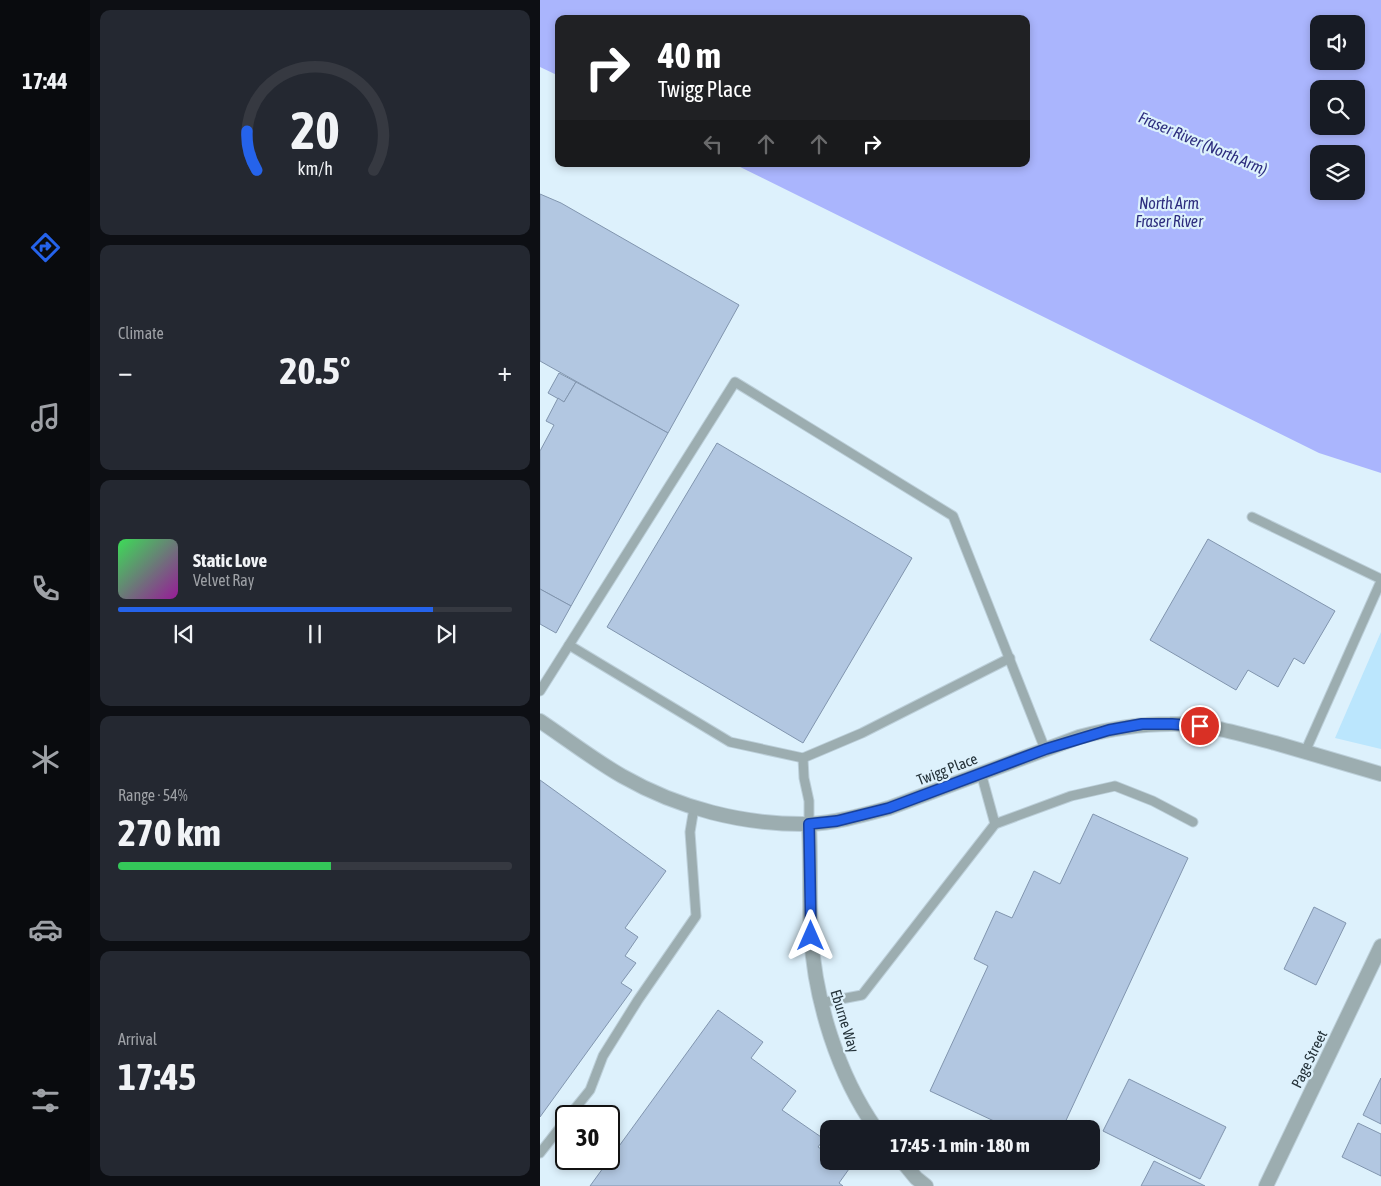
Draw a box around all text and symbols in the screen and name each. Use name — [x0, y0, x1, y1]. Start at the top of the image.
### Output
map controls — [1310, 15, 1365, 200]
button: sound — [1310, 15, 1365, 70]
icon: right — [575, 35, 640, 100]
text: 40 m — [658, 35, 721, 75]
text: 17:44 — [22, 68, 68, 94]
text: Twigg Place — [658, 76, 751, 102]
button: search — [1310, 80, 1365, 135]
text: 20 — [291, 100, 339, 160]
water label: Fraser River (North Arm) — [1136, 108, 1270, 179]
icon: left — [699, 130, 727, 158]
icon: ahead — [752, 130, 780, 158]
icon: ahead — [805, 130, 833, 158]
icon: right — [858, 130, 886, 158]
button: layers — [1310, 145, 1365, 200]
text: km/h — [297, 158, 333, 179]
water label: North Arm Fraser River — [1135, 194, 1204, 230]
icon: directions — [28, 230, 63, 265]
text: Climate — [118, 324, 164, 342]
text: 20.5° — [280, 349, 350, 392]
text: − — [118, 355, 133, 387]
text: + — [497, 355, 512, 387]
icon: music — [28, 400, 63, 435]
text: Static Love — [193, 549, 267, 571]
icon: phone — [28, 571, 63, 606]
text: Velvet Ray — [193, 571, 254, 589]
icon: previous — [170, 620, 198, 648]
icon: pause — [301, 620, 329, 648]
icon: next — [432, 620, 460, 648]
pin — [1179, 705, 1221, 747]
icon: arrive — [1186, 712, 1214, 740]
icon: climate — [28, 742, 63, 777]
street label: Twigg Place — [914, 750, 980, 788]
text: Range · 54% — [118, 786, 188, 804]
text: 270 km — [118, 811, 221, 854]
position arrow — [784, 909, 836, 961]
icon: car — [28, 912, 63, 947]
street label: Eburne Way — [827, 987, 863, 1055]
street label: Page Street — [1288, 1027, 1330, 1091]
text: Arrival — [118, 1030, 157, 1048]
text: 17:45 — [118, 1055, 196, 1098]
icon: filters — [28, 1083, 63, 1118]
speed limit sign: 30 — [555, 1105, 620, 1170]
text: 17:45 · 1 min · 180 m — [890, 1134, 1030, 1156]

